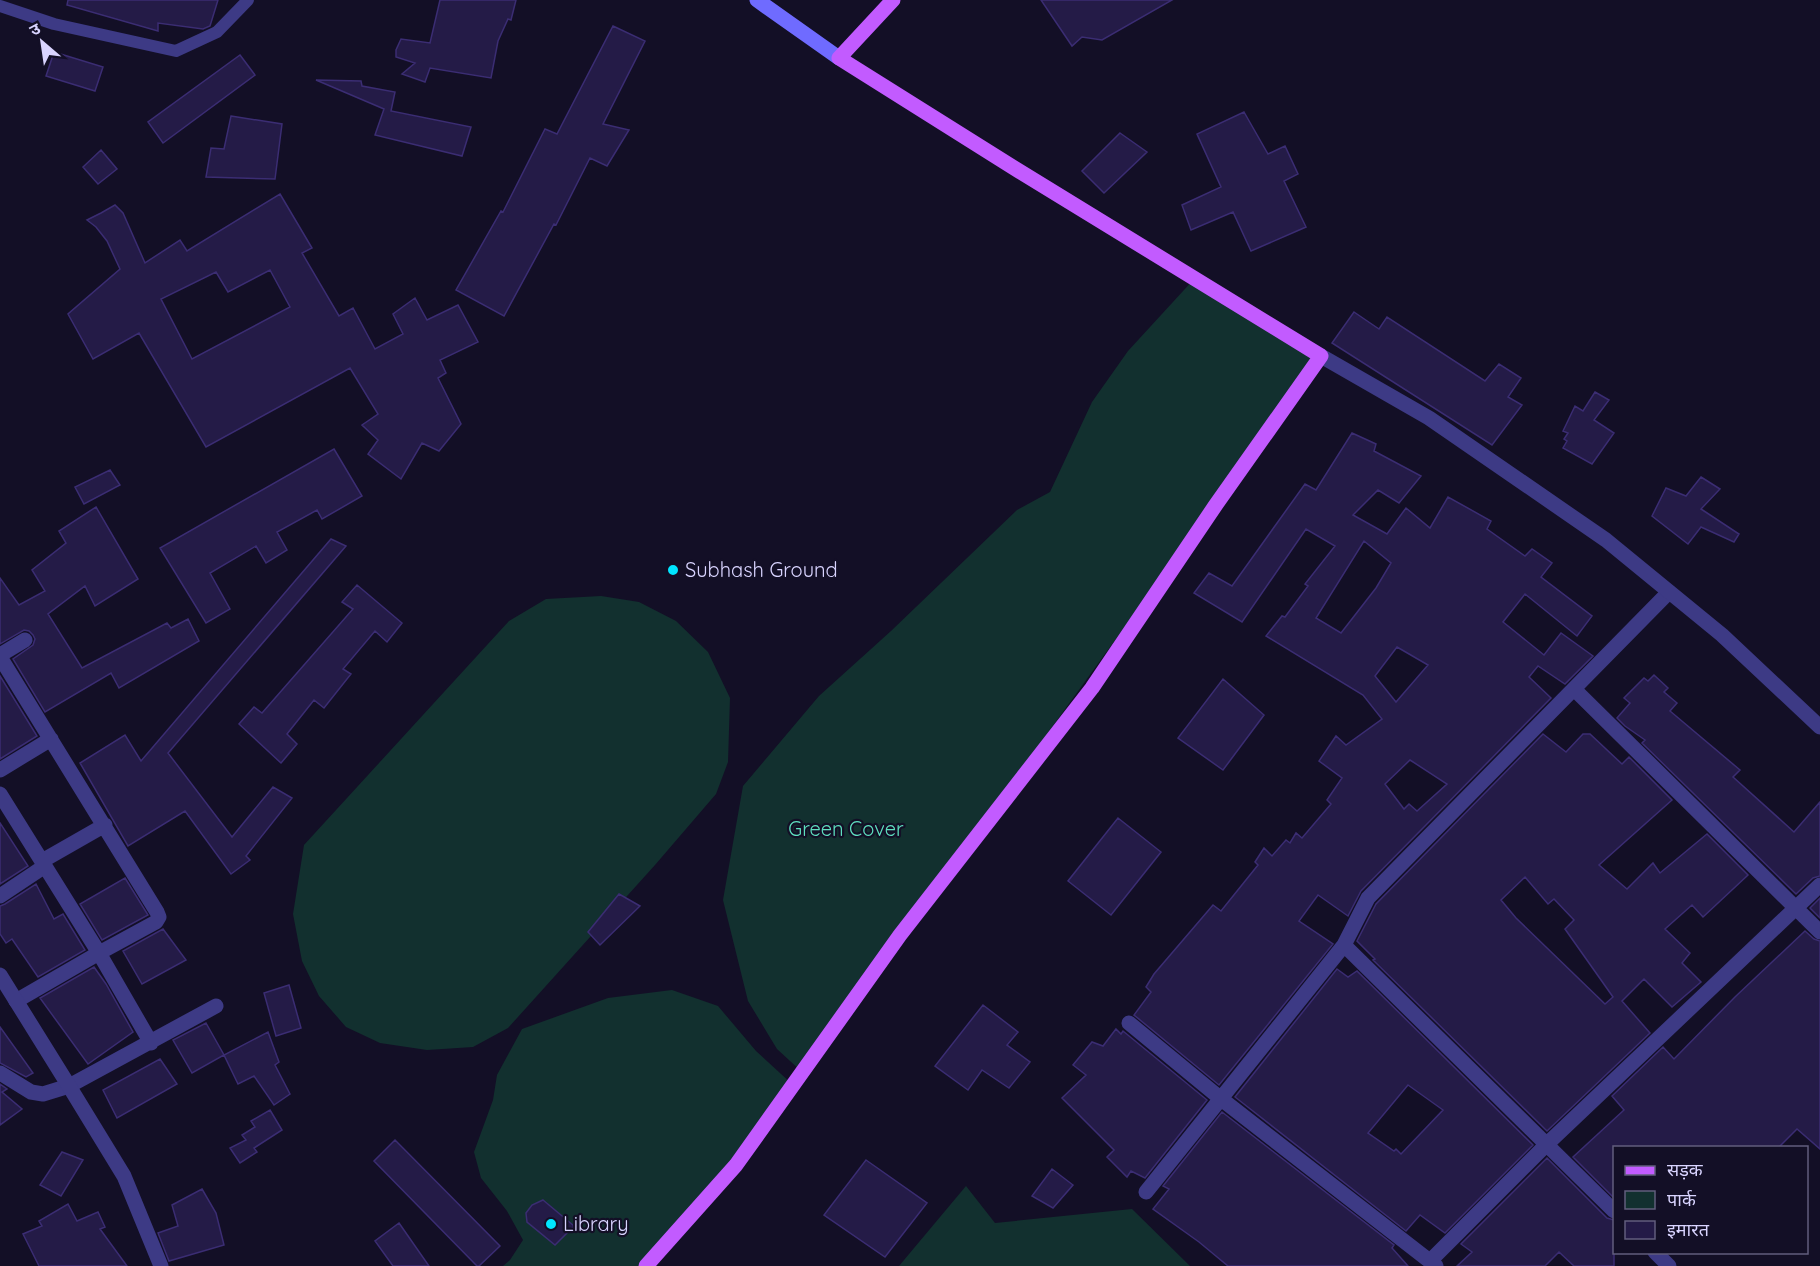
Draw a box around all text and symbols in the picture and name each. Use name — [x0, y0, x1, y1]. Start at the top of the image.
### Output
north arrow — [12, 12, 72, 72]
text: उ — [26, 18, 44, 40]
place label: Subhash Ground — [685, 557, 838, 582]
marker: Subhash Ground — [666, 563, 680, 577]
park label: Green Cover — [788, 816, 904, 841]
legend — [1613, 1146, 1808, 1254]
text: सड़क — [1667, 1158, 1704, 1181]
text: पार्क — [1667, 1188, 1697, 1211]
place label: Library — [563, 1211, 629, 1236]
marker: Library — [544, 1217, 558, 1231]
text: इमारत — [1667, 1218, 1710, 1241]

